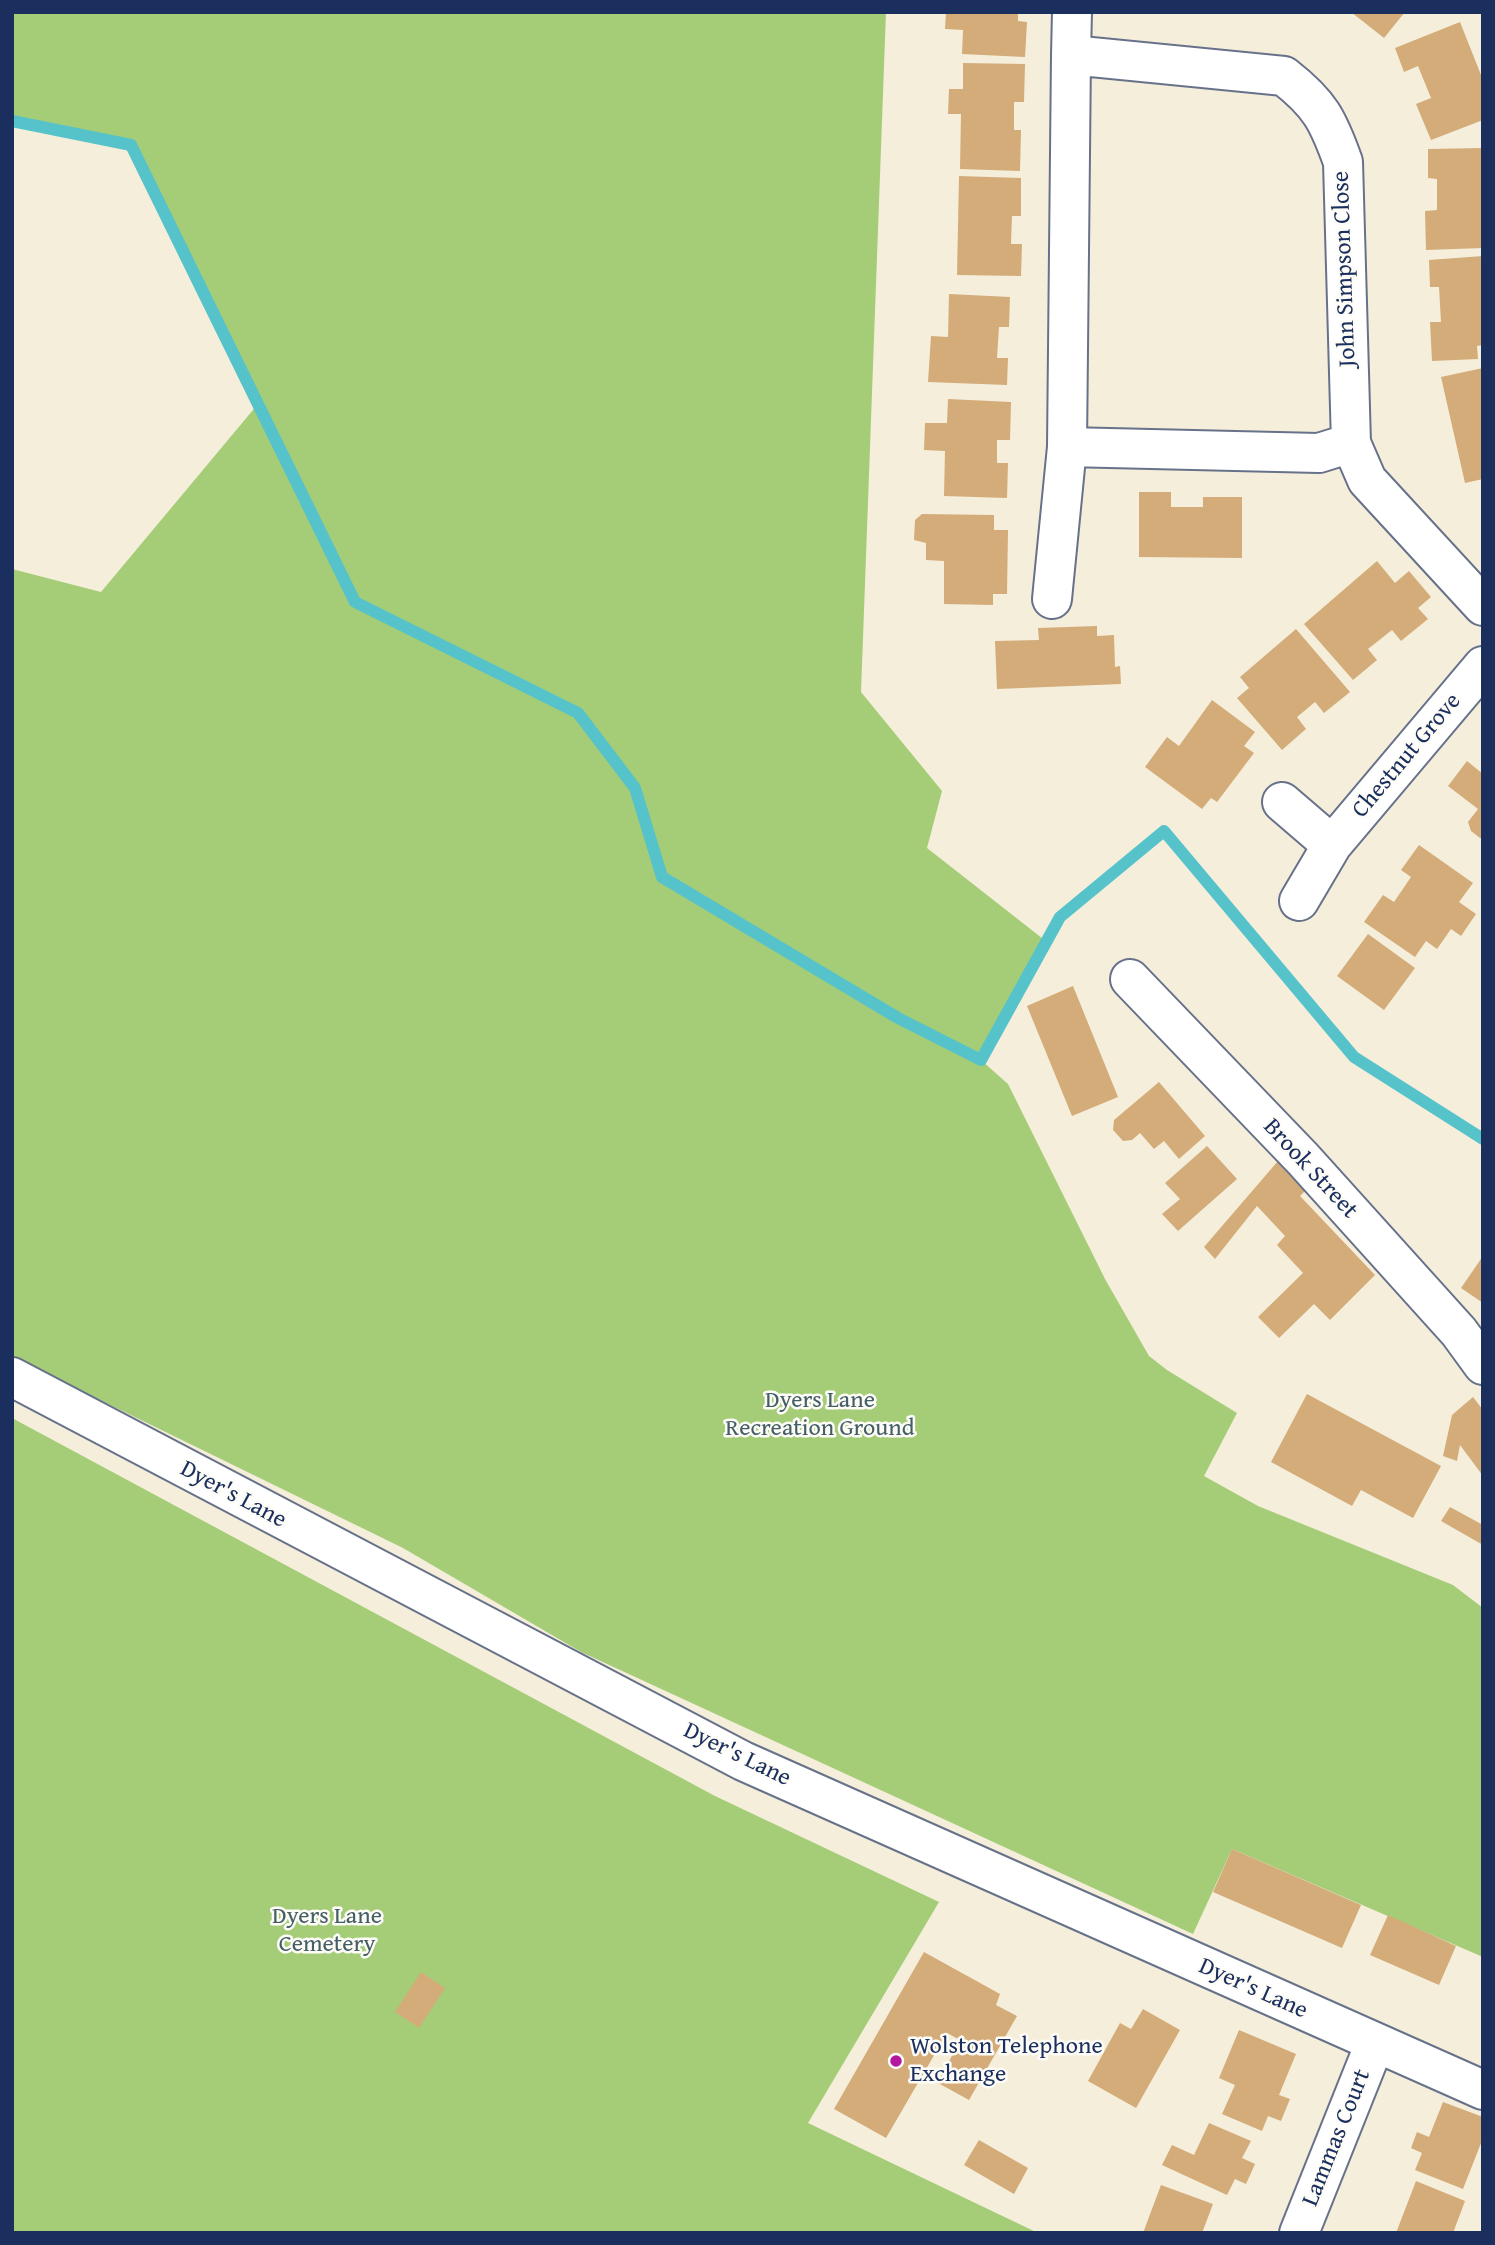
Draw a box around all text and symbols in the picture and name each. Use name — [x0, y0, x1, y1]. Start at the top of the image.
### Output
street label: John Simpson Close — [1327, 170, 1363, 368]
street label: Chestnut Grove — [1346, 688, 1468, 824]
street label: Brook Street — [1257, 1113, 1363, 1225]
park label: Dyers Lane Recreation Ground — [725, 1387, 915, 1443]
street label: Dyer's Lane — [175, 1455, 291, 1535]
street label: Dyer's Lane — [679, 1717, 795, 1793]
park label: Dyers Lane Cemetery — [272, 1903, 382, 1959]
street label: Dyer's Lane — [1194, 1952, 1312, 2026]
place label: Wolston Telephone Exchange — [910, 2033, 1103, 2089]
marker: Wolston Telephone Exchange — [888, 2053, 904, 2069]
street label: Lammas Court — [1296, 2065, 1378, 2211]

